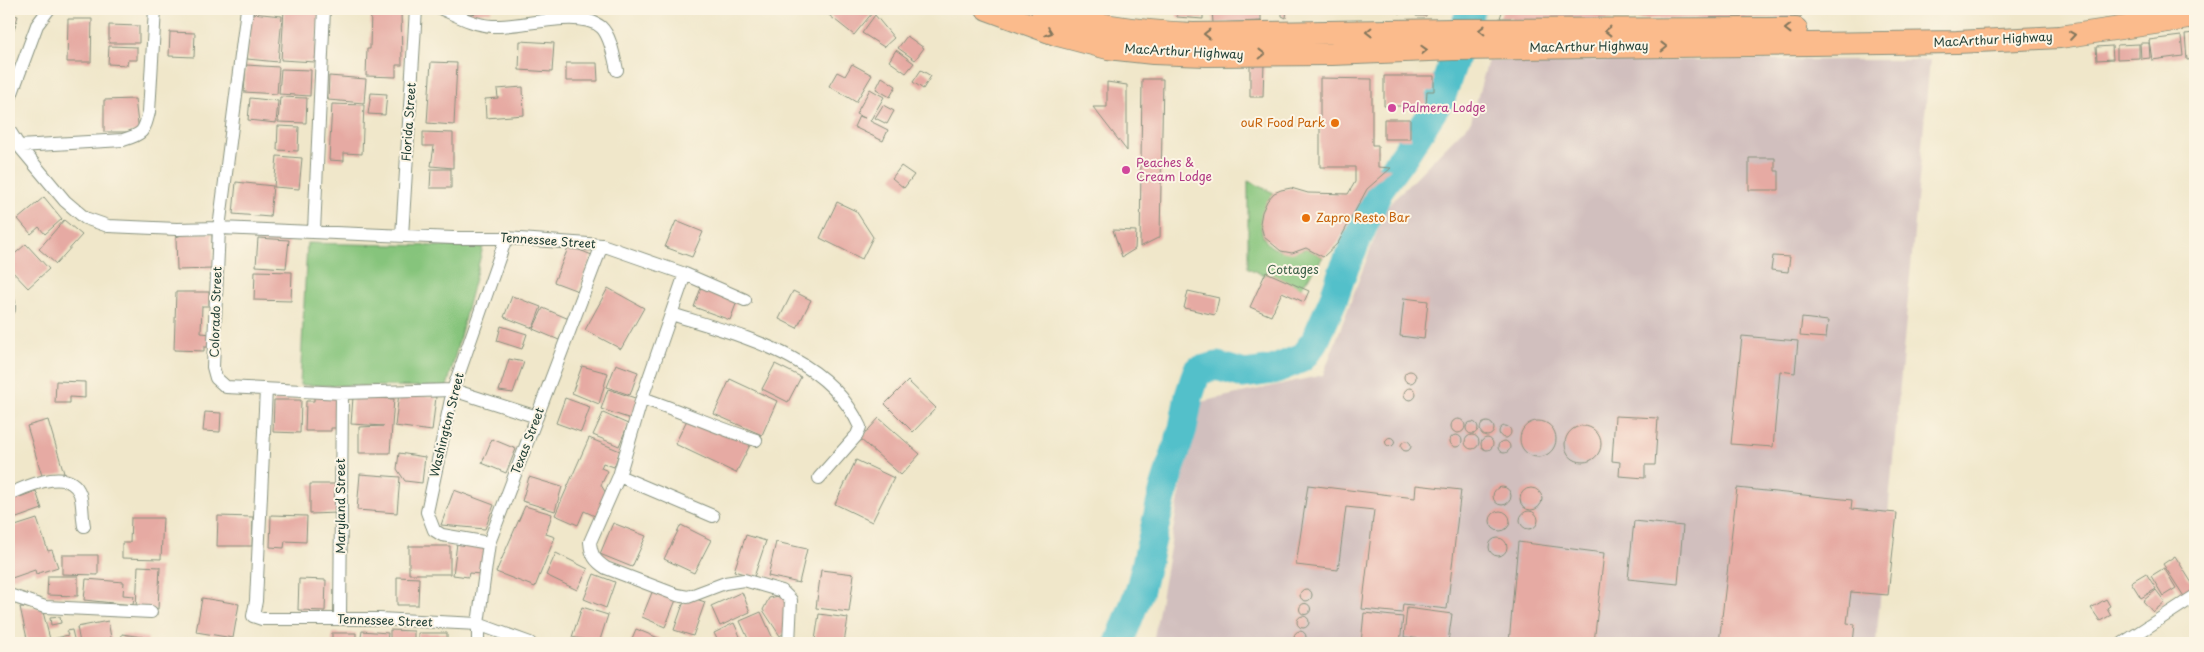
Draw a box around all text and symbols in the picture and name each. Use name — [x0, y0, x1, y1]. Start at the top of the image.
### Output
one-way arrow — [1784, 24, 1792, 34]
one-way arrow — [1478, 25, 1486, 36]
one-way arrow — [1044, 26, 1053, 36]
one-way arrow — [1604, 26, 1612, 36]
one-way arrow — [1365, 27, 1372, 37]
street label: MacArthur Highway — [1933, 27, 2053, 51]
one-way arrow — [1203, 29, 1210, 39]
one-way arrow — [2068, 30, 2076, 41]
street label: MacArthur Highway — [1529, 36, 1649, 56]
street label: MacArthur Highway — [1124, 39, 1244, 63]
one-way arrow — [1661, 42, 1669, 52]
one-way arrow — [1420, 44, 1428, 55]
one-way arrow — [1258, 49, 1266, 60]
street label: Florida Street — [396, 82, 420, 162]
place label: Palmera Lodge — [1402, 98, 1486, 116]
marker: Palmera Lodge — [1386, 102, 1398, 114]
place label: ouR Food Park — [1241, 113, 1325, 131]
marker: ouR Food Park — [1329, 117, 1341, 129]
place label: Peaches & Cream Lodge — [1136, 153, 1212, 185]
marker: Peaches & Cream Lodge — [1120, 164, 1132, 176]
place label: Zapro Resto Bar — [1316, 208, 1410, 226]
marker: Zapro Resto Bar — [1300, 212, 1312, 224]
street label: Tennessee Street — [500, 228, 596, 252]
park label: Cottages — [1267, 260, 1319, 278]
street label: Colorado Street — [204, 266, 226, 358]
street label: Washington Street — [424, 370, 468, 479]
street label: Texas Street — [506, 404, 548, 477]
street label: Maryland Street — [331, 458, 349, 554]
street label: Tennessee Street — [337, 609, 433, 631]

